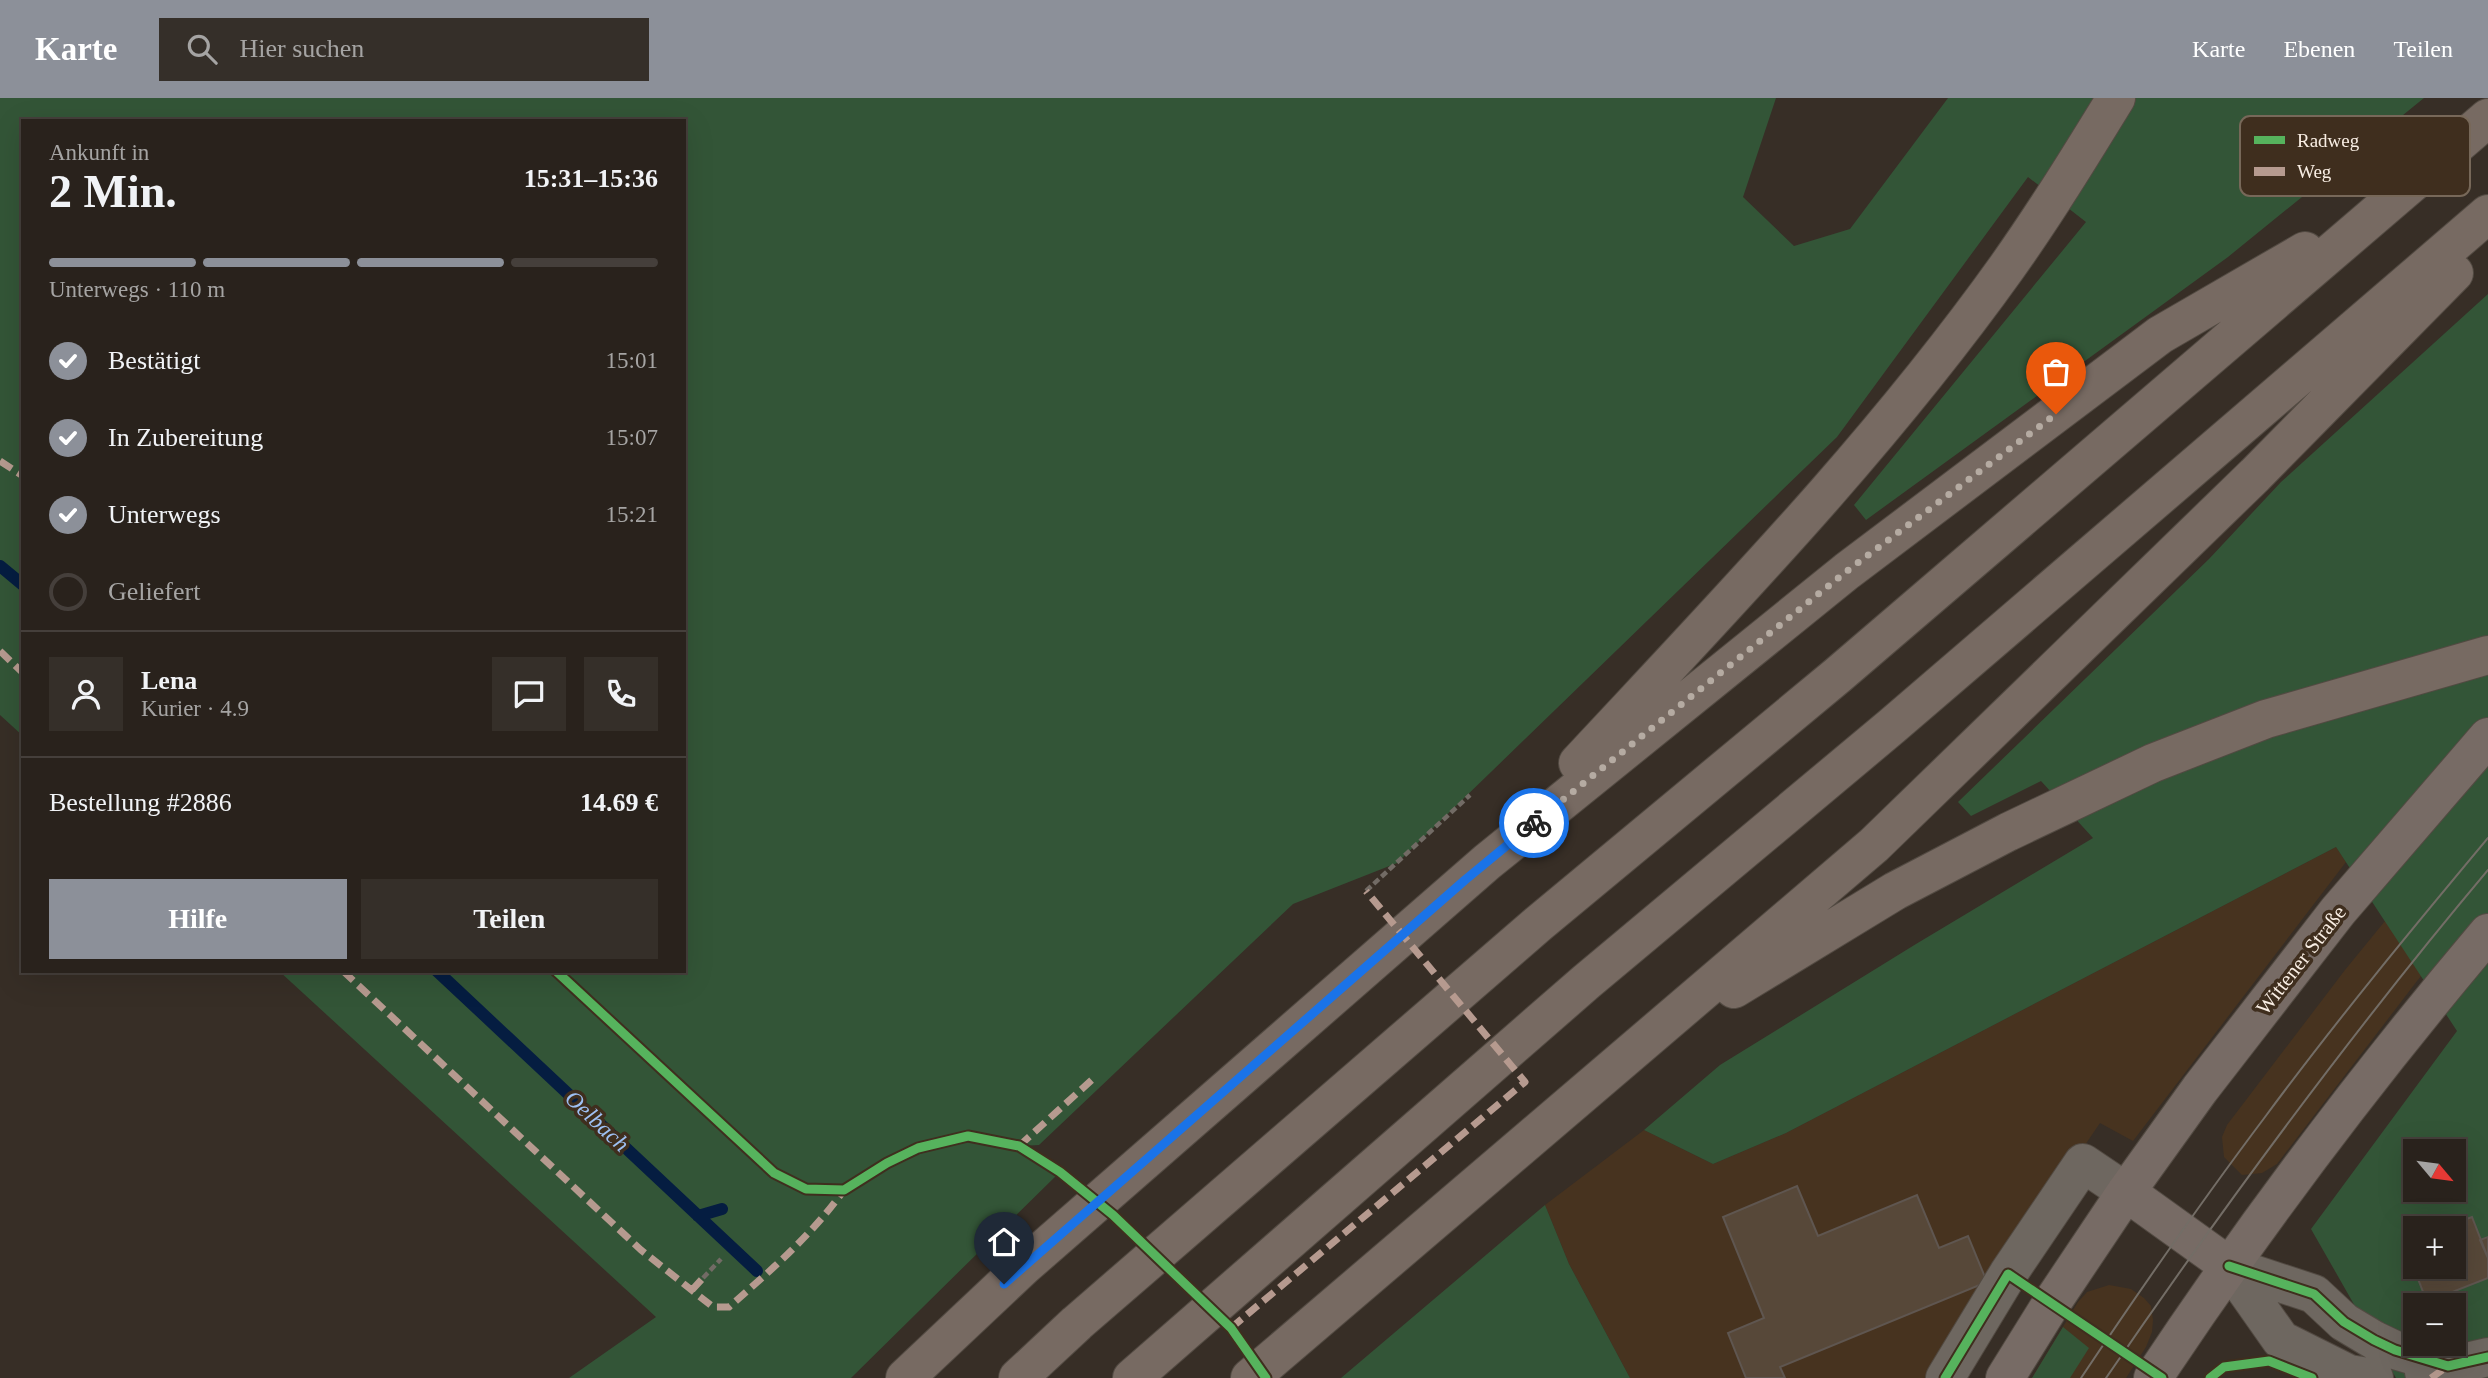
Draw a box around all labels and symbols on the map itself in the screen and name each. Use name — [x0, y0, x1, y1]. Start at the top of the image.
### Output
legend — [2240, 116, 2470, 196]
text: Radweg — [2297, 130, 2360, 151]
text: Weg — [2297, 161, 2332, 182]
pin — [2026, 342, 2086, 414]
courier — [1499, 788, 1569, 858]
street label: Wittener Straße — [2251, 901, 2351, 1019]
water label: Oelbach — [560, 1085, 634, 1157]
north arrow — [2403, 1139, 2466, 1202]
pin — [974, 1212, 1034, 1284]

